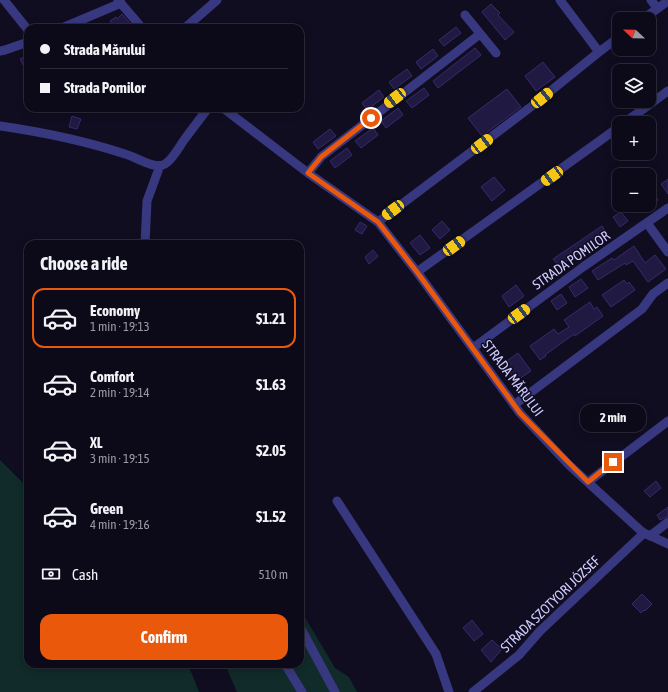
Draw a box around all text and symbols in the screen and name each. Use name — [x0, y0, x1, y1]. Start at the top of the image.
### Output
north arrow — [612, 12, 656, 56]
map controls — [612, 12, 656, 212]
text: Strada Mărului — [64, 41, 145, 58]
button: layers — [612, 64, 656, 108]
text: Strada Pomilor — [64, 79, 146, 96]
car — [382, 86, 408, 110]
car — [529, 86, 555, 110]
route start — [362, 109, 380, 127]
button: + — [612, 116, 656, 160]
car — [469, 132, 495, 156]
car — [539, 164, 565, 188]
button: − — [612, 168, 656, 212]
car — [380, 198, 406, 222]
street label: STRADA POMILOR — [529, 227, 613, 293]
car — [441, 234, 467, 258]
text: Choose a ride — [40, 253, 128, 274]
icon: car — [42, 300, 78, 336]
text: Economy — [90, 302, 140, 319]
car — [506, 302, 532, 326]
text: $1.21 — [256, 310, 286, 327]
text: 1 min · 19:13 — [90, 319, 150, 334]
street label: STRADA MĂRULUI — [479, 336, 548, 419]
icon: car — [42, 366, 78, 402]
text: Comfort — [90, 368, 134, 385]
text: $1.63 — [256, 376, 286, 393]
text: 2 min · 19:14 — [90, 385, 150, 400]
callout: 2 min — [580, 404, 646, 432]
text: 2 min — [600, 410, 626, 425]
icon: car — [42, 432, 78, 468]
text: XL — [90, 434, 103, 451]
text: $2.05 — [256, 442, 286, 459]
text: 3 min · 19:15 — [90, 451, 150, 466]
route end — [604, 453, 622, 471]
icon: car — [42, 498, 78, 534]
text: Green — [90, 500, 123, 517]
text: $1.52 — [256, 508, 286, 525]
text: 4 min · 19:16 — [90, 517, 150, 532]
street label: STRADA SZOTYORI JÓZSEF — [497, 552, 603, 655]
icon: cash — [40, 563, 62, 585]
text: Cash — [72, 566, 98, 583]
text: 510 m — [259, 567, 288, 582]
button: Confirm — [40, 614, 288, 660]

